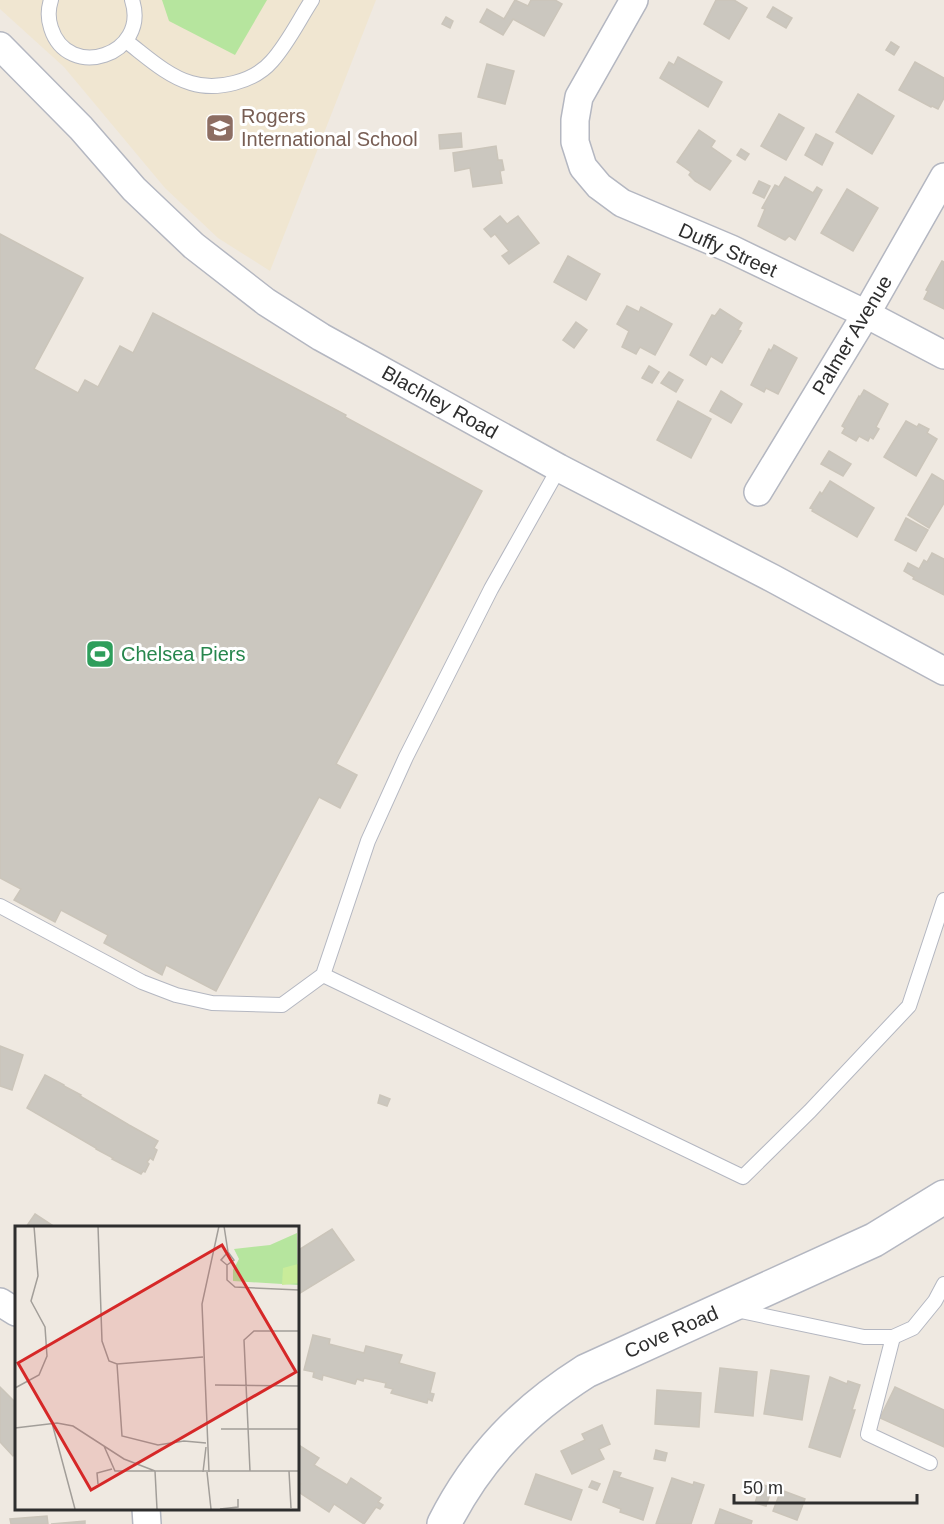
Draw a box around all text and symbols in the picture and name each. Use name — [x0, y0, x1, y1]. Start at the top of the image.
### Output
place label: Rogers International School — [241, 105, 418, 150]
school or university icon: Rogers International School — [204, 112, 236, 144]
street label: Duffy Street — [675, 219, 781, 282]
street label: Palmer Avenue — [808, 271, 896, 399]
street label: Blachley Road — [378, 361, 502, 443]
sports icon: Chelsea Piers — [84, 638, 116, 670]
place label: Chelsea Piers — [121, 643, 246, 665]
inset map — [15, 1226, 298, 1509]
street label: Cove Road — [621, 1302, 721, 1362]
scale bar — [734, 1467, 917, 1505]
text: 50 m — [743, 1478, 783, 1498]

